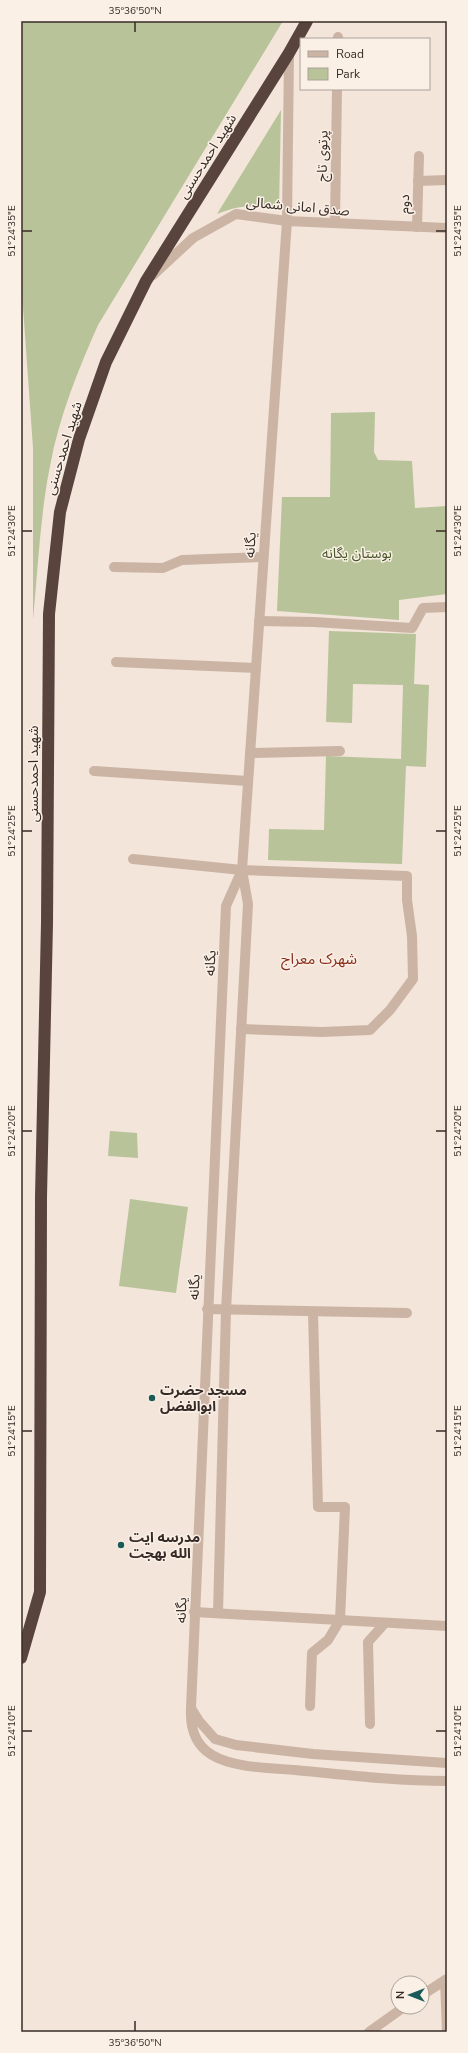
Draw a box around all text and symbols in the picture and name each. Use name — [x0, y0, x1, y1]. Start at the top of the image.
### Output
text: 35°36'50"N — [108, 4, 162, 18]
legend — [300, 38, 430, 90]
text: Road — [336, 46, 364, 62]
text: Park — [336, 66, 361, 82]
street label: شهید احمدحسنی — [174, 110, 241, 202]
street label: پرتوی تاج — [313, 130, 333, 182]
street label: صدق امانی شمالی — [245, 193, 351, 221]
street label: دوم — [395, 194, 415, 214]
text: 51°24'35"E — [5, 205, 19, 257]
text: 51°24'35"E — [451, 205, 465, 257]
street label: شهید احمدحسنی — [40, 399, 87, 497]
text: 51°24'30"E — [5, 505, 19, 557]
text: 51°24'30"E — [451, 505, 465, 557]
street label: یگانه — [240, 531, 261, 559]
park label: بوستان یگانه — [322, 544, 392, 563]
street label: شهید احمدحسنی — [24, 726, 43, 822]
text: 51°24'25"E — [5, 805, 19, 857]
text: 51°24'25"E — [451, 805, 465, 857]
district label: شهرک معراج — [281, 949, 357, 971]
street label: یگانه — [200, 950, 221, 976]
text: 51°24'20"E — [5, 1105, 19, 1157]
text: 51°24'20"E — [451, 1105, 465, 1157]
street label: یگانه — [184, 1274, 205, 1300]
place label: مسجد حضرت ابوالفضل — [160, 1381, 247, 1416]
marker: مسجد حضرت ابوالفضل — [147, 1393, 157, 1403]
text: 51°24'15"E — [5, 1405, 19, 1457]
text: 51°24'15"E — [451, 1405, 465, 1457]
place label: مدرسه ایت الله بهجت — [129, 1528, 200, 1563]
marker: مدرسه ایت الله بهجت — [116, 1540, 126, 1550]
street label: یگانه — [172, 1597, 191, 1623]
text: 51°24'10"E — [5, 1705, 19, 1757]
text: 51°24'10"E — [451, 1705, 465, 1757]
north arrow — [390, 1975, 430, 2015]
text: N — [393, 1991, 408, 1999]
text: 35°36'50"N — [108, 2036, 162, 2050]

